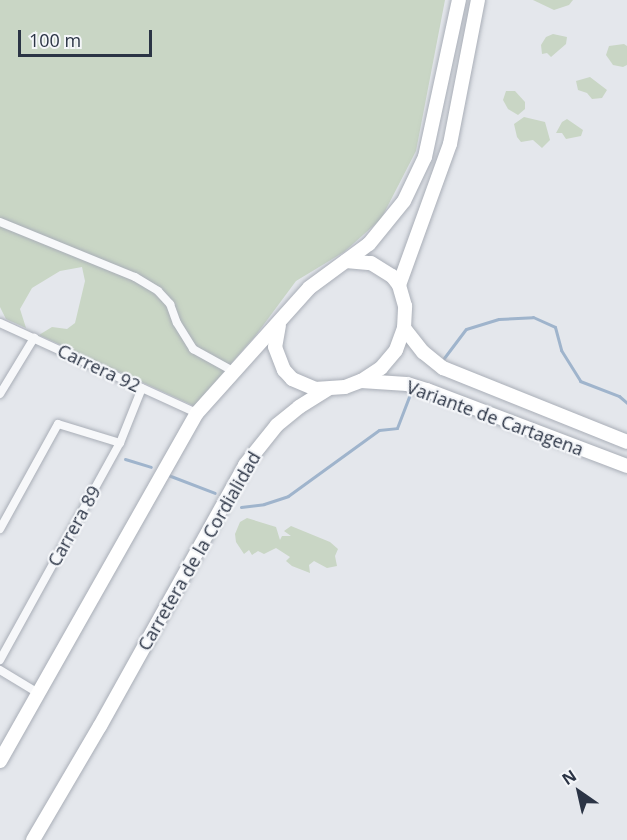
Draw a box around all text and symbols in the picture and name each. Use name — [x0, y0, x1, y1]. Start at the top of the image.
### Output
scale bar — [21, 18, 154, 56]
text: 100 m — [29, 28, 81, 52]
street label: Carrera 92 — [54, 339, 144, 397]
street label: Variante de Cartagena — [404, 376, 586, 460]
street label: Carretera de la Cordialidad — [133, 448, 265, 654]
street label: Carrera 89 — [43, 482, 105, 570]
north arrow — [549, 762, 609, 822]
text: N — [557, 764, 580, 790]

